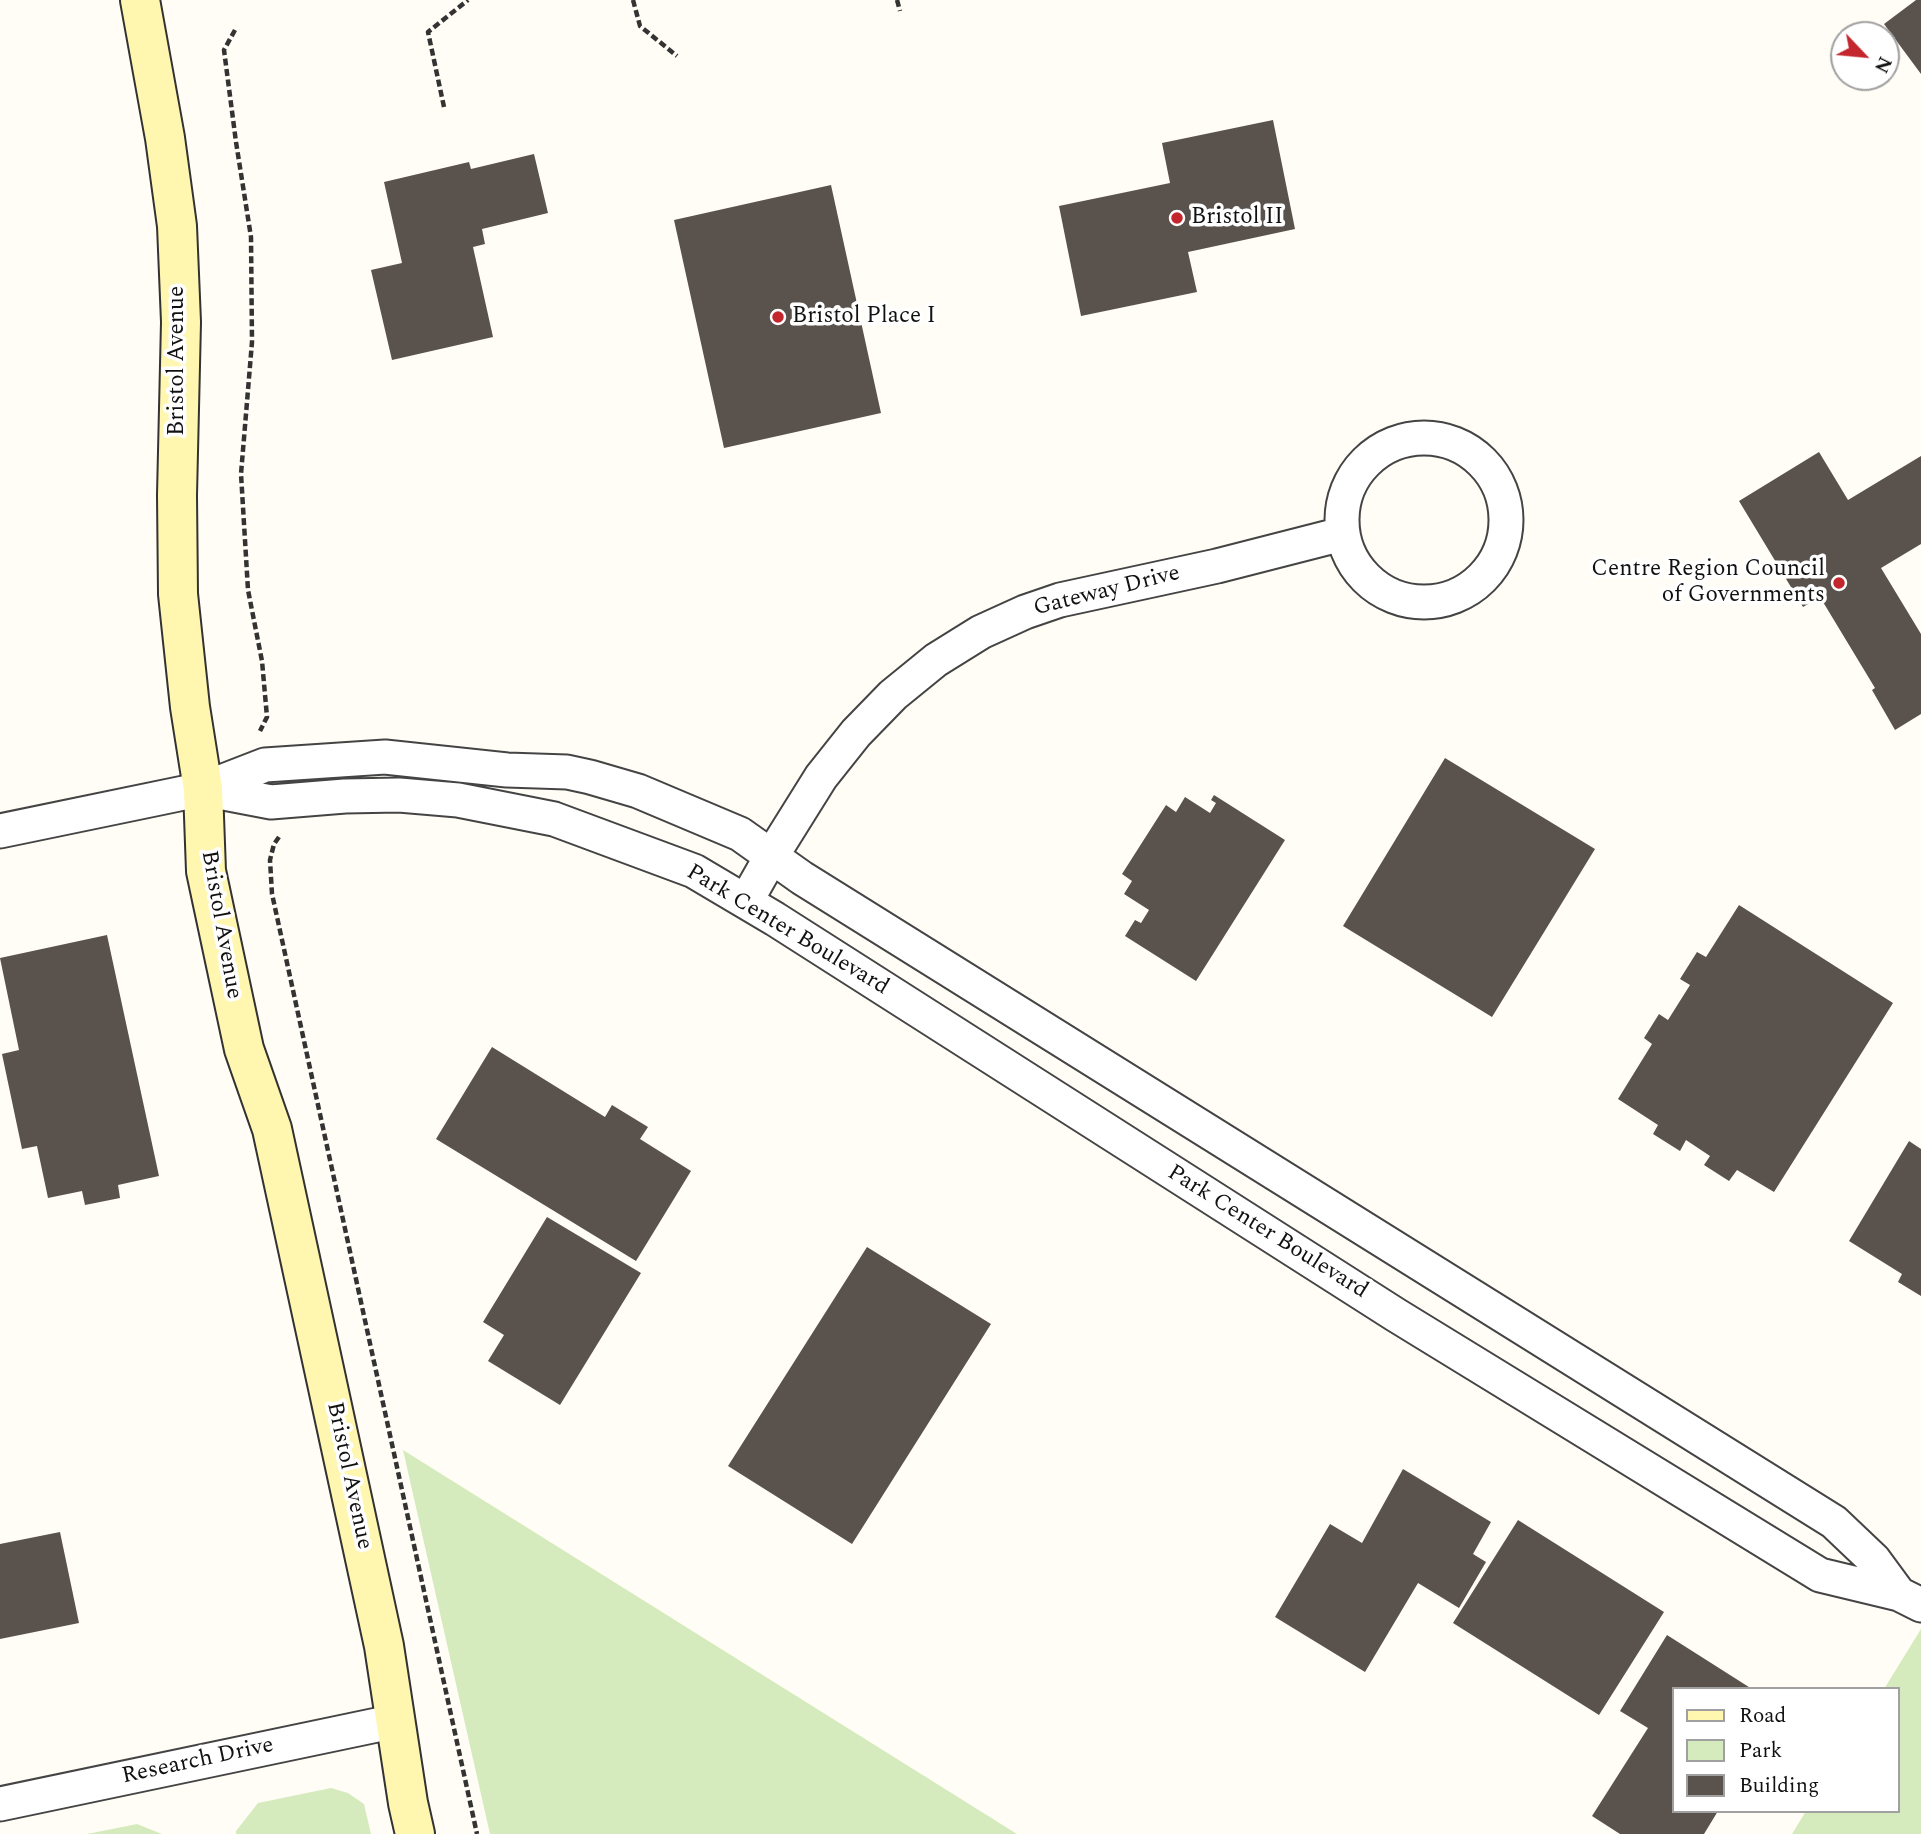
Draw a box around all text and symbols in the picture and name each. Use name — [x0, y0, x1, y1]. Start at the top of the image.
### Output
north arrow — [1830, 21, 1900, 91]
text: N — [1866, 51, 1899, 78]
place label: Bristol II — [1191, 204, 1283, 232]
marker: Bristol II — [1169, 210, 1185, 226]
street label: Bristol Avenue — [164, 286, 192, 436]
place label: Bristol Place I — [792, 303, 936, 331]
marker: Bristol Place I — [770, 309, 786, 325]
place label: Centre Region Council of Governments — [1591, 556, 1825, 610]
street label: Gateway Drive — [1031, 560, 1183, 624]
marker: Centre Region Council of Governments — [1831, 575, 1847, 591]
street label: Bristol Avenue — [193, 849, 247, 1001]
street label: Park Center Boulevard — [681, 860, 893, 1002]
street label: Park Center Boulevard — [1162, 1160, 1372, 1306]
street label: Bristol Avenue — [319, 1400, 377, 1552]
legend — [1672, 1687, 1900, 1813]
text: Road — [1739, 1700, 1786, 1732]
street label: Research Drive — [120, 1732, 276, 1792]
text: Park — [1739, 1735, 1782, 1767]
text: Building — [1739, 1770, 1819, 1802]

